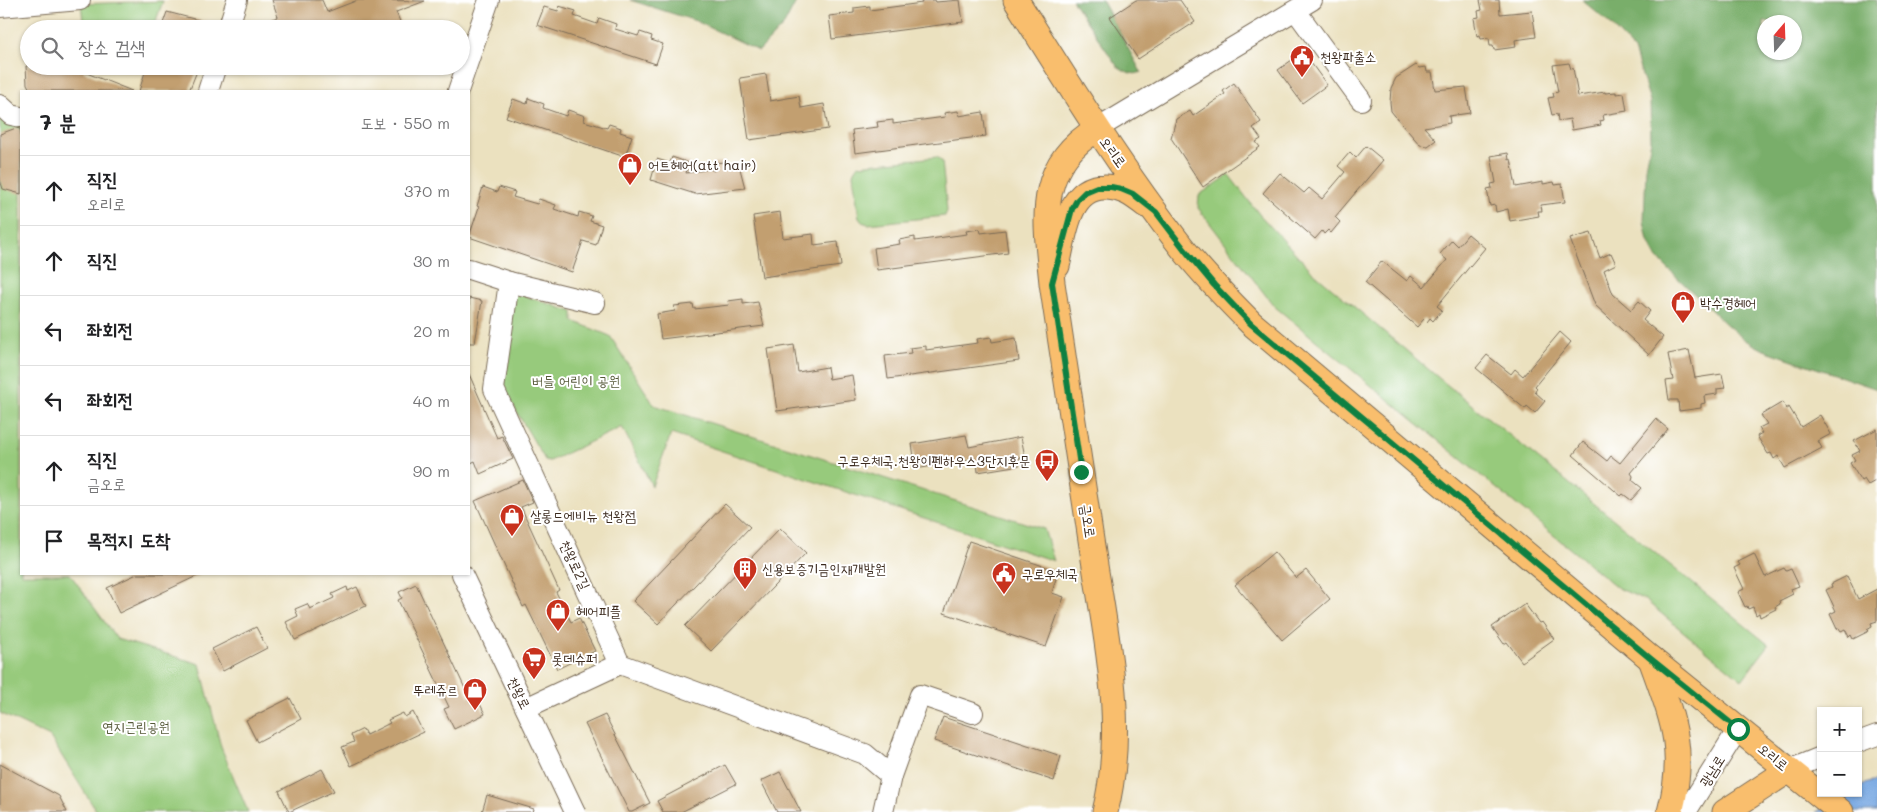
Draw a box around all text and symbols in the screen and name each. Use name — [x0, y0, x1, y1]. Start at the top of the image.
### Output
north arrow — [1757, 15, 1802, 60]
search box — [20, 20, 470, 75]
icon: search — [38, 34, 66, 62]
text: 장소 검색 — [78, 34, 145, 59]
public building icon: 천왕파출소 — [1289, 44, 1315, 78]
place label: 천왕파출소 — [1320, 47, 1376, 66]
text: 7 분 — [40, 108, 76, 135]
text: 도보 · 550 m — [361, 112, 450, 133]
street label: 오리로 — [1096, 132, 1131, 171]
shop icon: 어트헤어(att hair) — [617, 152, 643, 186]
place label: 어트헤어(att hair) — [648, 155, 756, 174]
text: 직진 — [87, 166, 118, 191]
icon: ahead — [40, 177, 68, 205]
text: 370 m — [404, 180, 450, 201]
text: 오리로 — [87, 193, 126, 214]
icon: ahead — [40, 247, 68, 275]
text: 직진 — [87, 247, 118, 272]
text: 30 m — [413, 250, 450, 271]
shop icon: 박수경헤어 — [1670, 290, 1696, 324]
place label: 박수경헤어 — [1700, 293, 1756, 312]
icon: left — [40, 317, 68, 345]
text: 좌회전 — [87, 317, 133, 342]
text: 20 m — [413, 320, 450, 341]
park label: 버들 어린이 공원 — [532, 371, 620, 390]
icon: left — [40, 387, 68, 415]
text: 좌회전 — [87, 387, 133, 412]
text: 40 m — [413, 390, 450, 411]
text: 직진 — [87, 446, 118, 471]
bus stop icon: 구로우체국.천왕이펜하우스3단지후문 — [1034, 448, 1060, 482]
place label: 구로우체국.천왕이펜하우스3단지후문 — [837, 451, 1030, 470]
icon: ahead — [40, 457, 68, 485]
text: 90 m — [413, 460, 450, 481]
route end — [1070, 461, 1093, 484]
text: 금오로 — [87, 473, 126, 494]
shop icon: 살롱드에비뉴 천왕점 — [499, 503, 525, 537]
street label: 금오로 — [1076, 503, 1101, 539]
place label: 살롱드에비뉴 천왕점 — [530, 506, 636, 525]
icon: arrive — [40, 527, 68, 555]
text: 목적지 도착 — [87, 527, 170, 552]
street label: 천왕로2길 — [556, 537, 596, 593]
building icon: 신용보증기금인재개발원 — [732, 556, 758, 590]
place label: 신용보증기금인재개발원 — [762, 559, 886, 578]
public building icon: 구로우체국 — [991, 561, 1017, 595]
place label: 구로우체국 — [1022, 564, 1078, 583]
shop icon: 헤어피플 — [545, 598, 571, 632]
place label: 헤어피플 — [576, 601, 621, 620]
supermarket icon: 롯데슈퍼 — [521, 646, 547, 680]
place label: 롯데슈퍼 — [552, 649, 597, 668]
street label: 천왕로 — [504, 673, 535, 712]
shop icon: 뚜레쥬르 — [462, 677, 488, 711]
place label: 뚜레쥬르 — [413, 680, 458, 699]
map controls — [1817, 707, 1862, 797]
button: + — [1817, 707, 1862, 752]
park label: 연지근린공원 — [102, 717, 170, 736]
route start — [1727, 718, 1750, 741]
street label: 오리로 — [1754, 739, 1792, 775]
street label: 광남로 — [1695, 751, 1729, 790]
button: − — [1817, 752, 1862, 797]

